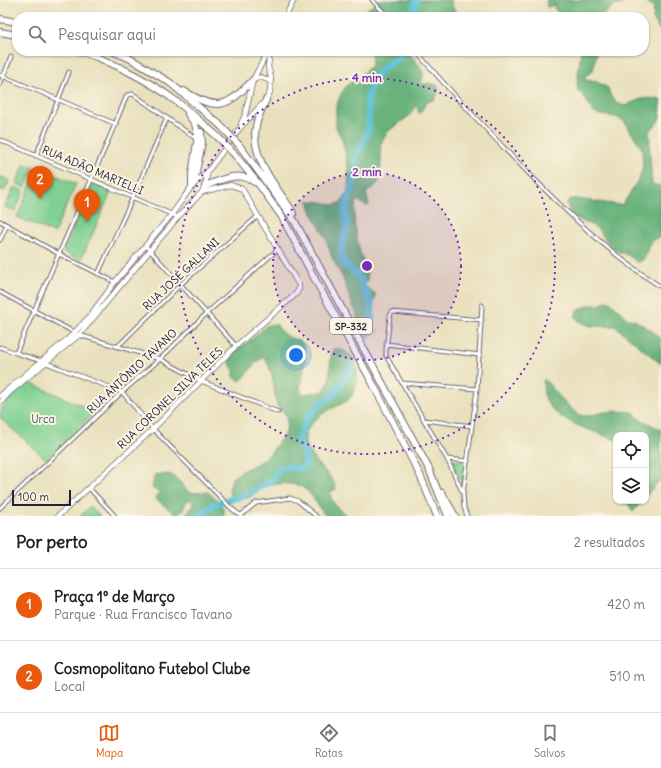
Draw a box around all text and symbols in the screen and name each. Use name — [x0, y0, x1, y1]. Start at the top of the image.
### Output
search box — [12, 12, 649, 56]
icon: search — [26, 23, 48, 45]
text: Pesquisar aqui — [58, 25, 156, 44]
text: 4 min — [352, 70, 382, 85]
street label: RUA ADÃO MARTELLI — [40, 142, 146, 198]
text: 2 min — [352, 164, 382, 179]
pin: 2 — [27, 166, 53, 199]
pin: 1 — [74, 189, 100, 222]
street label: RUA JOSÉ GALLANI — [139, 234, 223, 313]
centre of rings — [360, 259, 374, 273]
road number: SP-332 — [330, 318, 372, 334]
street label: RUA ANTÔNIO TAVANO — [83, 325, 180, 416]
street label: RUA CORONEL SILVA TELES — [114, 344, 226, 452]
your location — [286, 345, 306, 365]
park label: Urca — [31, 412, 55, 426]
map controls — [613, 432, 649, 504]
button: locate — [613, 432, 649, 468]
button: layers — [613, 468, 649, 504]
scale bar — [12, 488, 71, 507]
text: 100 m — [18, 490, 49, 504]
text: Por perto — [16, 531, 87, 553]
text: 2 resultados — [574, 534, 645, 551]
text: Praça 1º de Março — [54, 587, 175, 606]
text: 1 — [26, 596, 32, 613]
text: 420 m — [607, 596, 645, 613]
text: Parque · Rua Francisco Tavano — [54, 606, 232, 623]
text: Cosmopolitano Futebol Clube — [54, 659, 250, 678]
text: 2 — [25, 668, 33, 685]
text: 510 m — [609, 668, 645, 685]
text: Local — [54, 678, 85, 695]
tab: Mapa — [96, 722, 123, 760]
tab: Rotas — [315, 722, 343, 760]
tab: Salvos — [534, 722, 565, 760]

